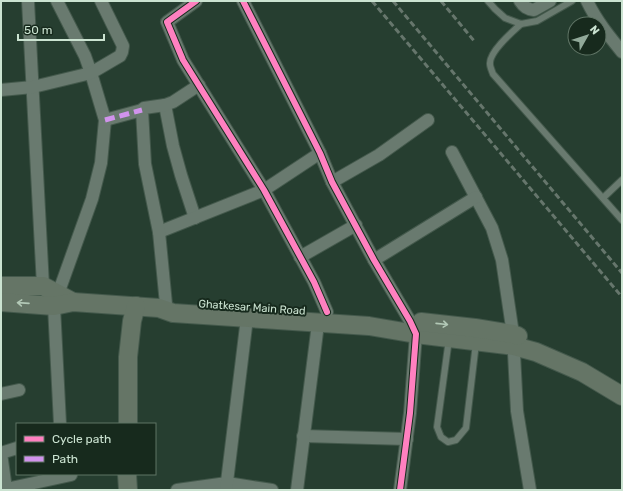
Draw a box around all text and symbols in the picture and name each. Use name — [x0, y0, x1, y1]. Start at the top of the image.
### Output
scale bar — [18, 16, 104, 42]
north arrow — [567, 16, 607, 56]
text: 50 m — [24, 23, 52, 37]
text: N — [587, 23, 602, 37]
street label: Ghatkesar Main Road — [198, 297, 306, 318]
one-way arrow — [17, 300, 30, 307]
one-way arrow — [435, 321, 448, 328]
legend — [16, 423, 156, 475]
text: Cycle path — [52, 432, 111, 446]
text: Path — [52, 452, 78, 466]

